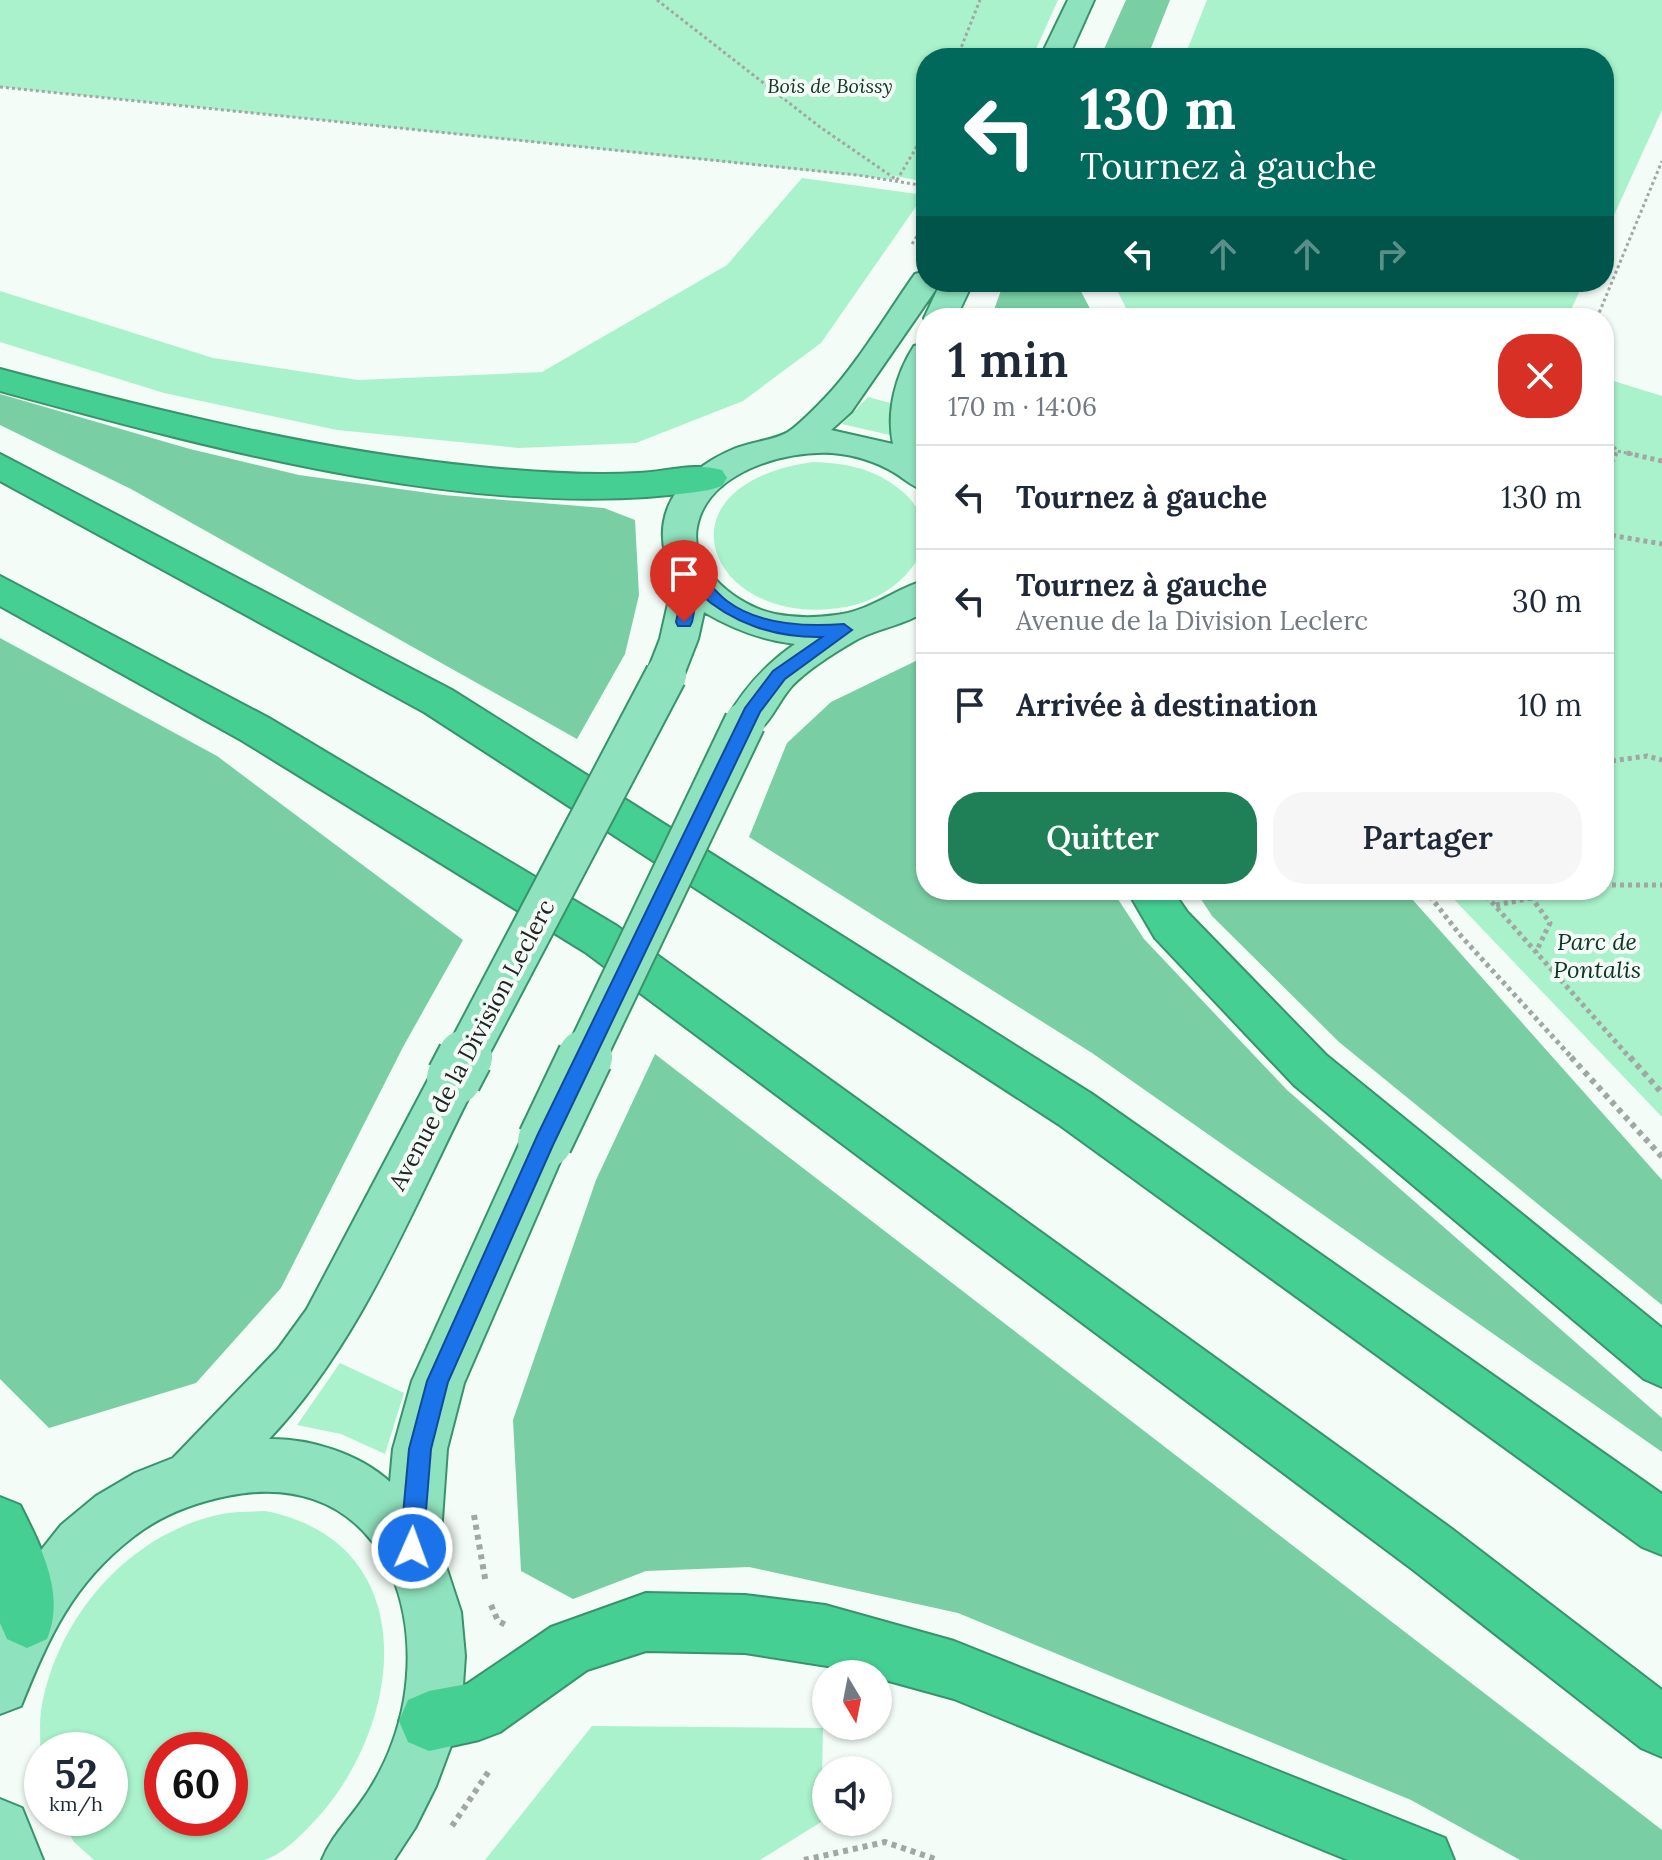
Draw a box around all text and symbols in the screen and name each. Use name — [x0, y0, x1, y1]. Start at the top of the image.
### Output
park label: Bois de Boissy — [767, 73, 893, 98]
text: 130 m — [1080, 73, 1236, 144]
icon: left — [948, 80, 1052, 184]
text: Tournez à gauche — [1080, 143, 1377, 189]
icon: left — [1117, 232, 1161, 276]
icon: ahead — [1201, 232, 1245, 276]
icon: ahead — [1285, 232, 1329, 276]
icon: right — [1369, 232, 1413, 276]
text: 1 min — [948, 329, 1068, 390]
button: close — [1498, 334, 1582, 418]
text: 170 m · 14:06 — [948, 390, 1097, 423]
icon: left — [948, 475, 992, 519]
text: Tournez à gauche — [1016, 478, 1267, 516]
text: 130 m — [1501, 478, 1582, 516]
pin — [650, 540, 718, 622]
icon: arrive — [662, 552, 706, 596]
text: Tournez à gauche — [1016, 566, 1267, 604]
icon: left — [948, 579, 992, 623]
text: 30 m — [1512, 582, 1582, 620]
text: Avenue de la Division Leclerc — [1016, 604, 1368, 637]
icon: arrive — [948, 683, 992, 727]
text: Arrivée à destination — [1016, 686, 1318, 724]
text: 10 m — [1518, 686, 1582, 724]
button: Quitter — [948, 792, 1257, 884]
button: Partager — [1273, 792, 1582, 884]
street label: Avenue de la Division Leclerc — [381, 894, 562, 1196]
park label: Parc de Pontalis — [1553, 926, 1641, 985]
position arrow — [370, 1506, 454, 1590]
north arrow — [812, 1660, 892, 1740]
map controls — [812, 1660, 892, 1836]
speed limit sign: 60 — [144, 1732, 248, 1836]
text: 52 — [55, 1748, 97, 1799]
button: sound — [812, 1756, 892, 1836]
text: km/h — [49, 1791, 103, 1816]

